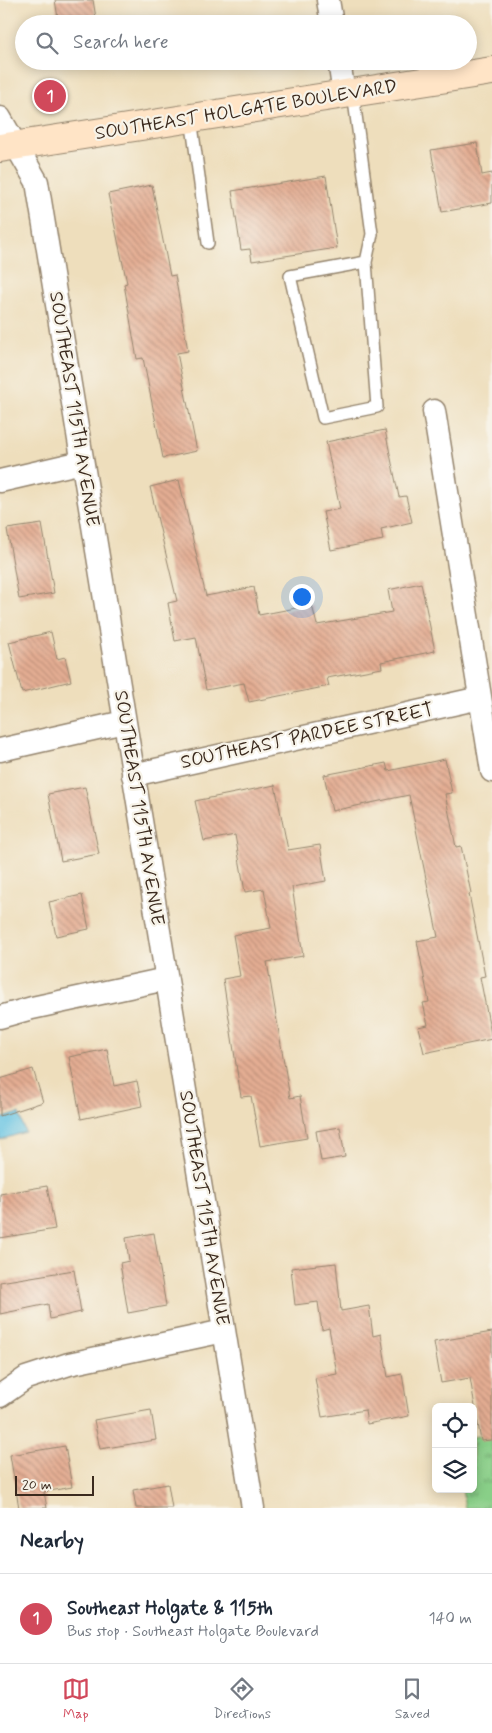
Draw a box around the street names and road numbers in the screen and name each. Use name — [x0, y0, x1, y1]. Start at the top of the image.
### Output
street label: SOUTHEAST HOLGATE BOULEVARD — [93, 74, 399, 146]
street label: SOUTHEAST 115TH AVENUE — [43, 290, 105, 528]
street label: SOUTHEAST 115TH AVENUE — [108, 689, 170, 927]
street label: SOUTHEAST PARDEE STREET — [178, 697, 436, 775]
street label: SOUTHEAST 115TH AVENUE — [173, 1089, 235, 1327]

